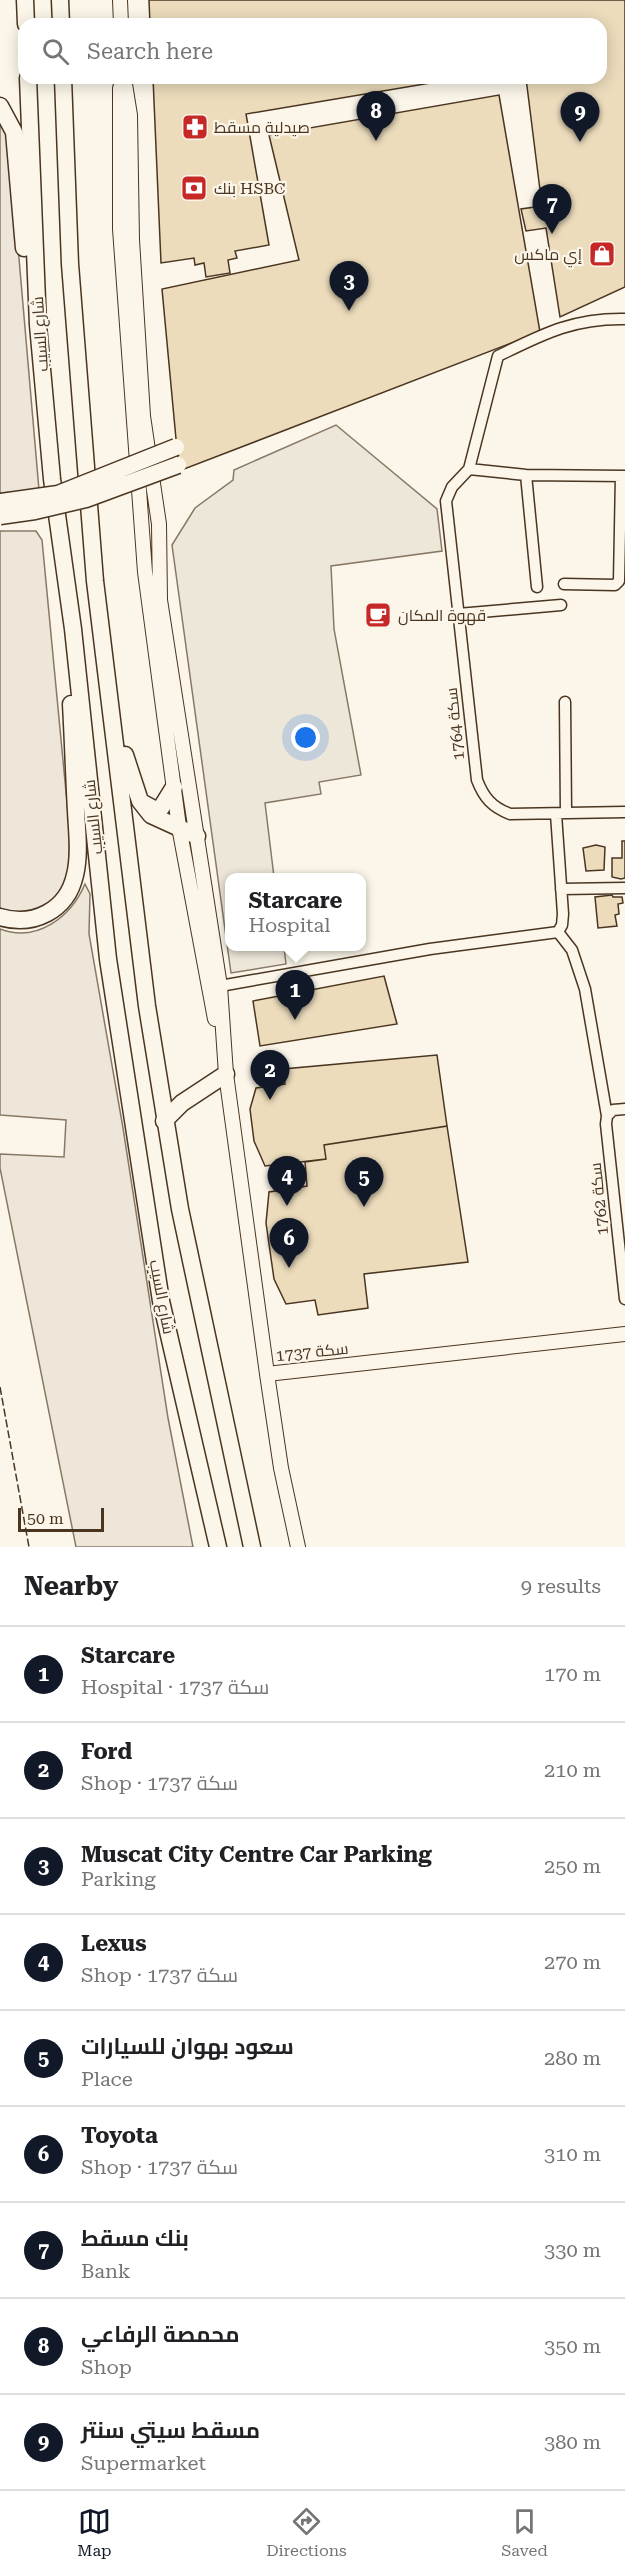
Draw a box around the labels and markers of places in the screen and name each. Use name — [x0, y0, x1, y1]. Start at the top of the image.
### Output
pin: 8 — [356, 92, 395, 141]
pin: 9 — [560, 92, 600, 142]
pharmacy icon: صيدلية مسقط — [180, 112, 210, 142]
place label: صيدلية مسقط — [214, 118, 310, 137]
bank icon: بنك HSBC — [179, 173, 209, 203]
place label: بنك HSBC — [214, 179, 286, 198]
pin: 7 — [532, 184, 572, 234]
shop icon: إي ماكس — [587, 239, 617, 269]
place label: إي ماكس — [514, 245, 582, 268]
pin: 3 — [330, 262, 368, 311]
cafe icon: قهوة المكان — [363, 600, 393, 630]
place label: قهوة المكان — [398, 606, 486, 626]
pin: 1 — [276, 970, 314, 1020]
pin: 2 — [250, 1050, 290, 1100]
pin: 4 — [268, 1156, 306, 1206]
pin: 5 — [344, 1158, 384, 1207]
pin: 6 — [270, 1218, 308, 1268]

